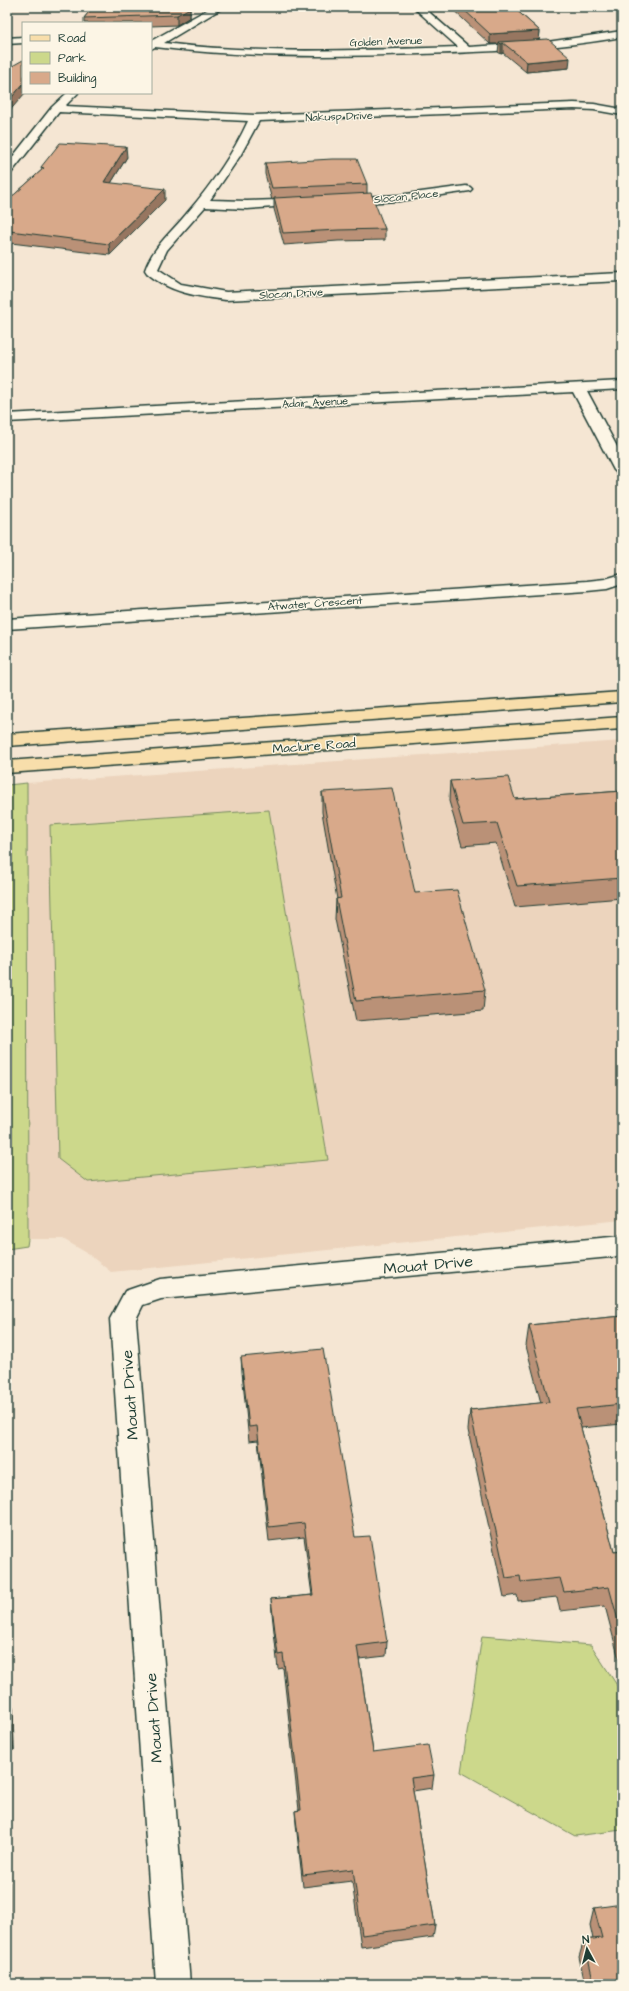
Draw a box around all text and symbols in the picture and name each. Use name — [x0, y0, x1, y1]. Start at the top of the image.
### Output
legend — [22, 22, 152, 94]
text: Road — [58, 30, 86, 47]
street label: Golden Avenue — [349, 33, 423, 50]
text: Park — [58, 50, 86, 67]
text: Building — [58, 70, 96, 88]
street label: Nakusp Drive — [305, 108, 373, 125]
street label: Slocan Place — [373, 186, 439, 207]
street label: Slocan Drive — [259, 284, 323, 303]
street label: Adair Avenue — [282, 393, 348, 412]
street label: Atwater Crescent — [267, 593, 364, 614]
street label: Maclure Road — [272, 734, 357, 758]
street label: Mouat Drive — [382, 1250, 474, 1280]
street label: Mouat Drive — [116, 1349, 144, 1441]
street label: Mouat Drive — [140, 1672, 168, 1764]
north arrow — [567, 1929, 607, 1969]
text: N — [582, 1932, 590, 1947]

